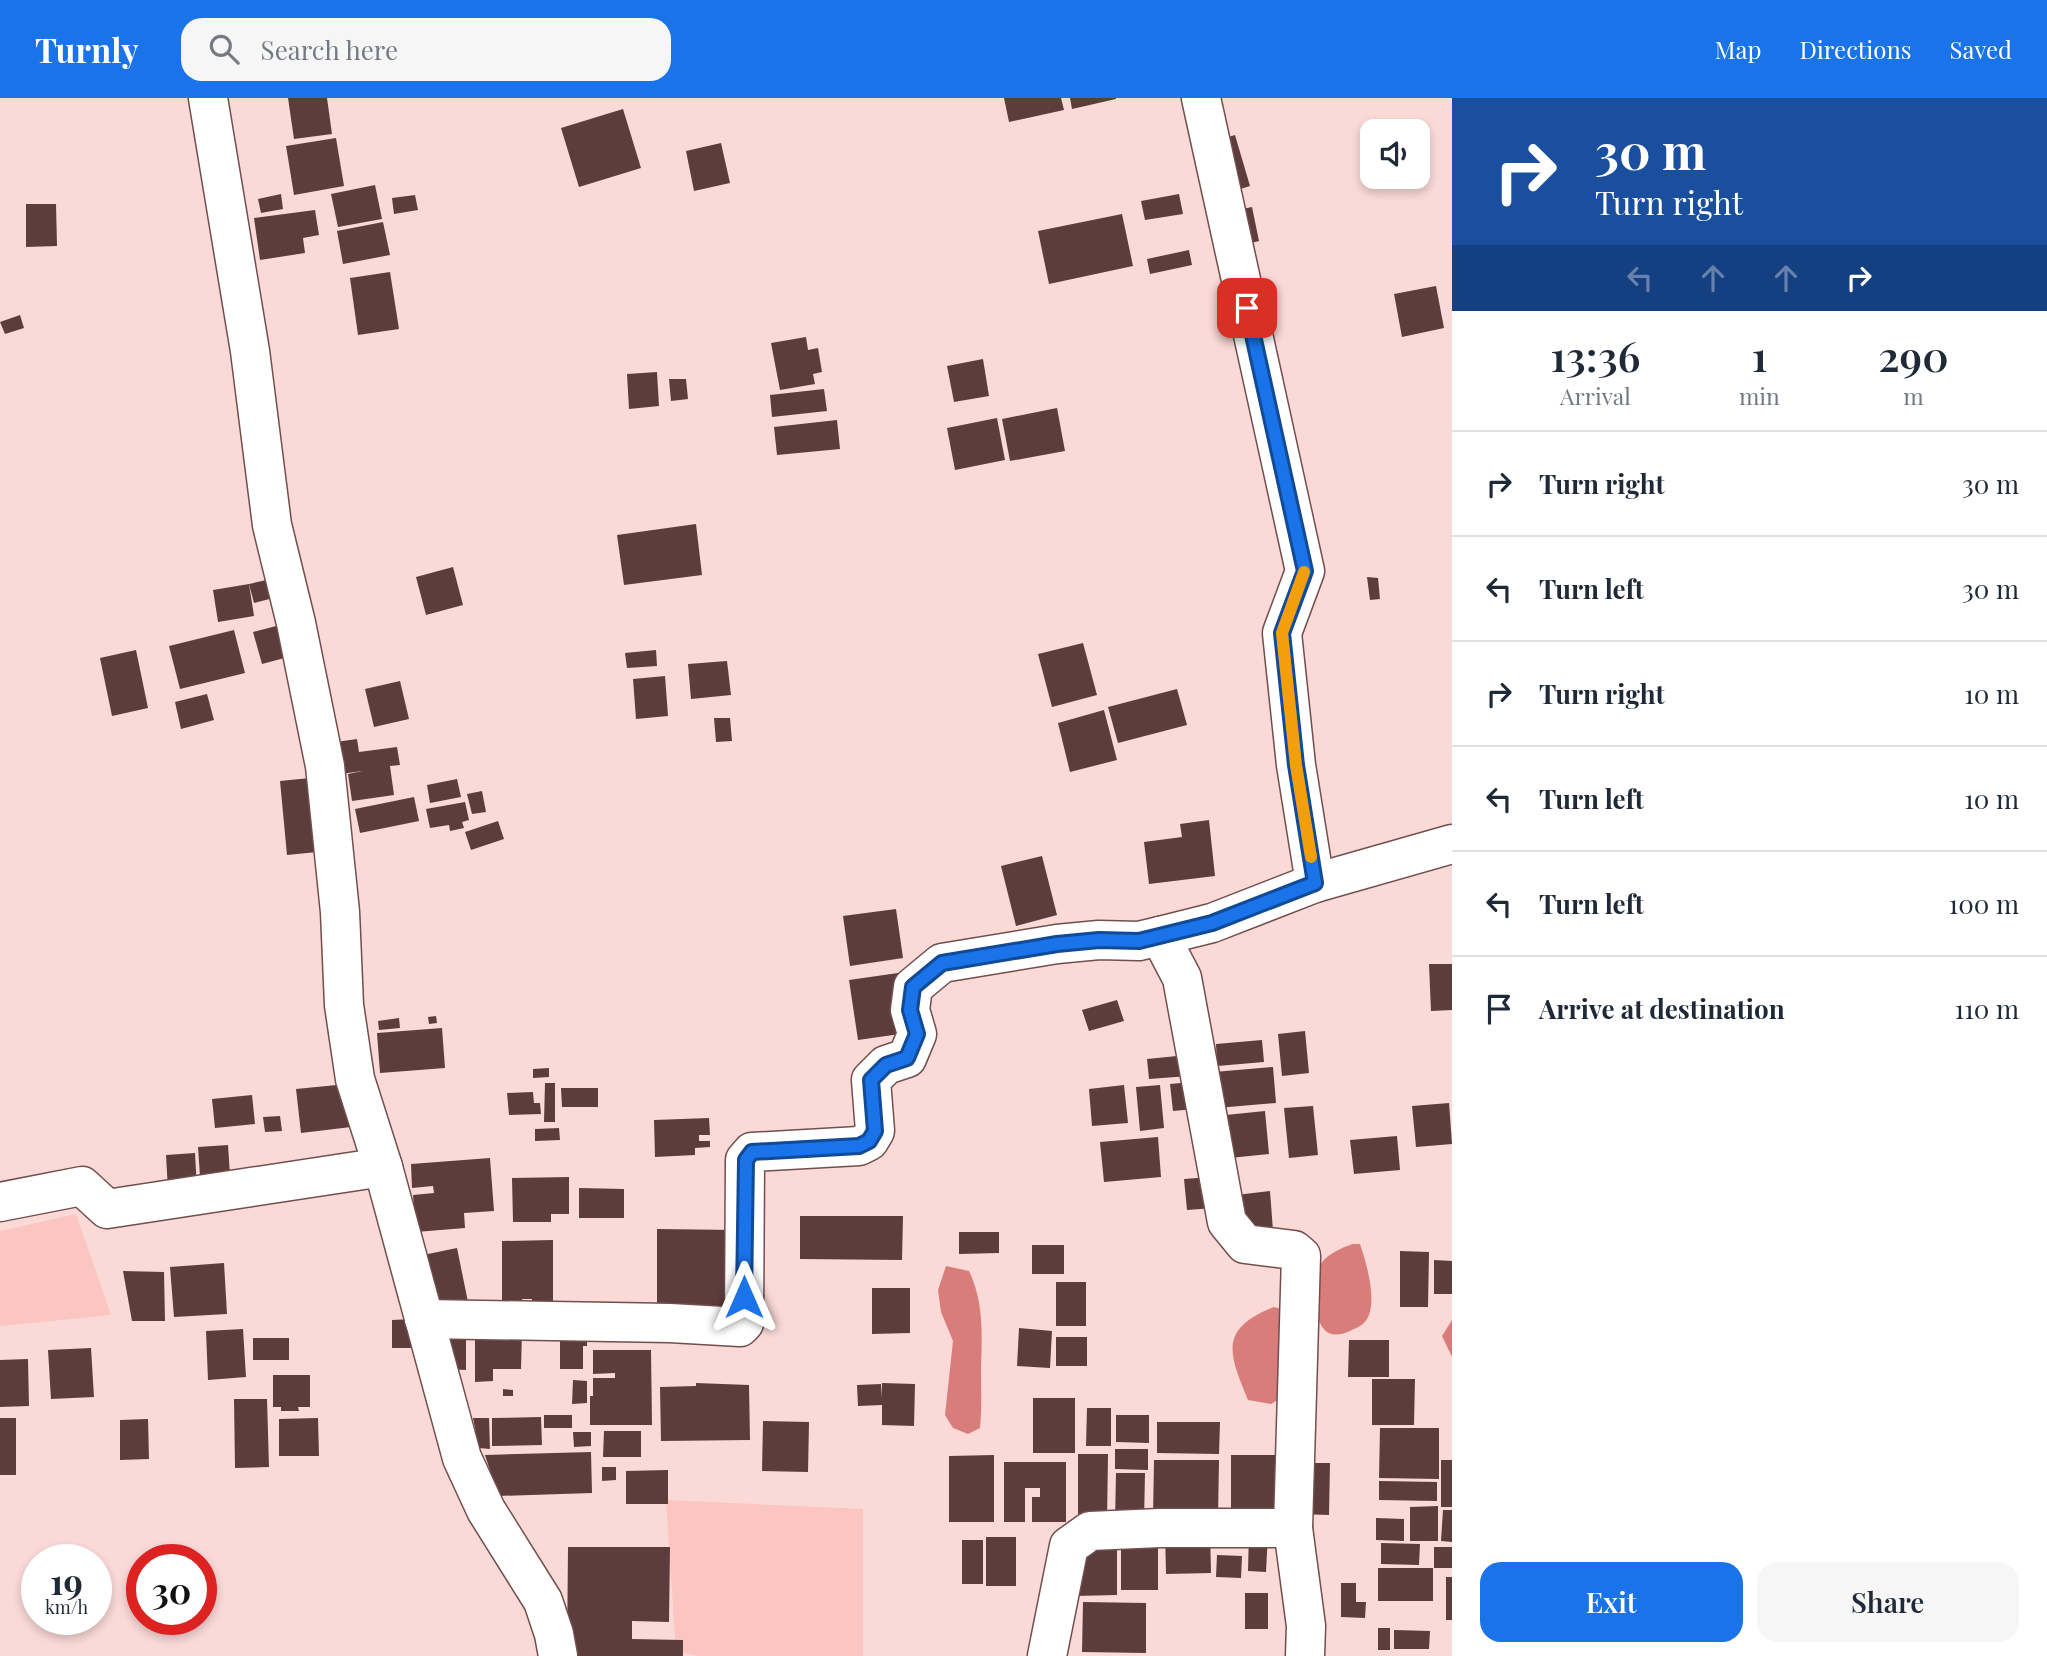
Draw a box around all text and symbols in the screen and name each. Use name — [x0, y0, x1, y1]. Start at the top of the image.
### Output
search box — [181, 18, 671, 81]
text: Turnly — [35, 27, 139, 71]
icon: search — [205, 30, 243, 68]
text: Search here — [261, 32, 398, 67]
text: Map — [1715, 33, 1761, 65]
text: Directions — [1799, 33, 1912, 65]
text: Saved — [1950, 33, 2012, 65]
text: 30 m — [1595, 117, 1706, 182]
map controls — [1360, 119, 1430, 189]
button: sound — [1360, 119, 1430, 189]
icon: right — [1480, 126, 1571, 217]
text: Turn right — [1595, 180, 1743, 223]
icon: left — [1621, 259, 1659, 297]
icon: ahead — [1694, 259, 1732, 297]
icon: ahead — [1767, 259, 1805, 297]
icon: right — [1840, 259, 1878, 297]
pin — [1217, 278, 1277, 338]
icon: arrive — [1228, 289, 1266, 327]
text: 13:36 — [1550, 327, 1641, 383]
text: 1 — [1751, 327, 1767, 383]
text: 290 — [1878, 327, 1949, 383]
text: Arrival — [1560, 380, 1631, 411]
text: min — [1739, 380, 1780, 411]
text: m — [1903, 380, 1924, 411]
icon: right — [1480, 465, 1518, 503]
text: Turn right — [1539, 466, 1665, 501]
text: 30 m — [1962, 466, 2019, 501]
icon: left — [1480, 570, 1518, 608]
text: Turn left — [1539, 571, 1644, 606]
text: 30 m — [1962, 571, 2019, 606]
icon: right — [1480, 675, 1518, 713]
text: Turn right — [1539, 676, 1665, 711]
text: 10 m — [1964, 676, 2019, 711]
icon: left — [1480, 780, 1518, 818]
text: Turn left — [1539, 781, 1644, 816]
text: 10 m — [1964, 781, 2019, 816]
icon: left — [1480, 885, 1518, 923]
text: Turn left — [1539, 886, 1644, 921]
text: 100 m — [1949, 886, 2019, 921]
icon: arrive — [1480, 990, 1518, 1028]
text: Arrive at destination — [1539, 991, 1785, 1026]
text: 110 m — [1955, 991, 2019, 1026]
position arrow — [707, 1260, 781, 1334]
speed limit sign: 30 — [126, 1544, 217, 1635]
text: 19 — [50, 1557, 83, 1604]
button: Exit — [1480, 1562, 1743, 1642]
button: Share — [1757, 1562, 2019, 1642]
text: km/h — [45, 1595, 88, 1619]

